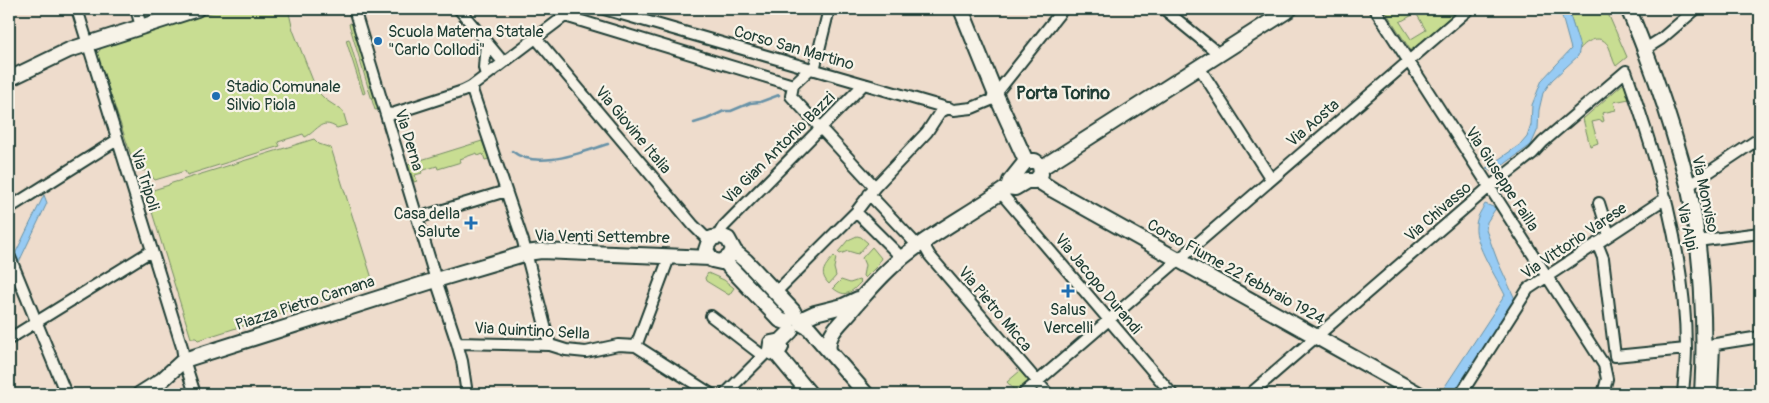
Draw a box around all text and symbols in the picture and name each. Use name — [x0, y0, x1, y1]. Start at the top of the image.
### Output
street label: Corso San Martino — [732, 21, 857, 75]
place label: Scuola Materna Statale "Carlo Collodi" — [388, 22, 544, 60]
marker: Scuola Materna Statale "Carlo Collodi" — [372, 35, 384, 47]
place label: Stadio Comunale Silvio Piola — [226, 77, 341, 115]
street label: Via Giovine Italia — [591, 82, 675, 178]
district label: Porta Torino — [1016, 82, 1110, 105]
street label: Via Gian Antonio Bazzi — [719, 88, 839, 208]
marker: Stadio Comunale Silvio Piola — [210, 90, 222, 102]
street label: Via Aosta — [1283, 95, 1343, 151]
street label: Via Derna — [390, 107, 428, 173]
street label: Via Giuseppe Failla — [1461, 123, 1543, 235]
street label: Via Tripoli — [126, 147, 164, 213]
street label: Via Monviso — [1687, 154, 1723, 235]
street label: Via Chivasso — [1401, 177, 1476, 246]
street label: Via Vittorio Varese — [1517, 198, 1631, 284]
street label: Via Alpi — [1672, 201, 1702, 253]
place label: Casa della Salute — [394, 204, 460, 242]
street label: Corso Fiume 22 febbraio 1924 — [1144, 215, 1328, 329]
marker: Casa della Salute — [464, 216, 478, 230]
street label: Via Venti Settembre — [534, 226, 670, 248]
street label: Via Jacopo Durandi — [1050, 230, 1146, 338]
street label: Via Pietro Micca — [954, 262, 1036, 356]
street label: Piazza Pietro Camana — [233, 271, 377, 335]
marker: Salus Vercelli — [1061, 284, 1075, 298]
place label: Salus Vercelli — [1043, 300, 1093, 338]
street label: Via Quintino Sella — [474, 318, 590, 344]

